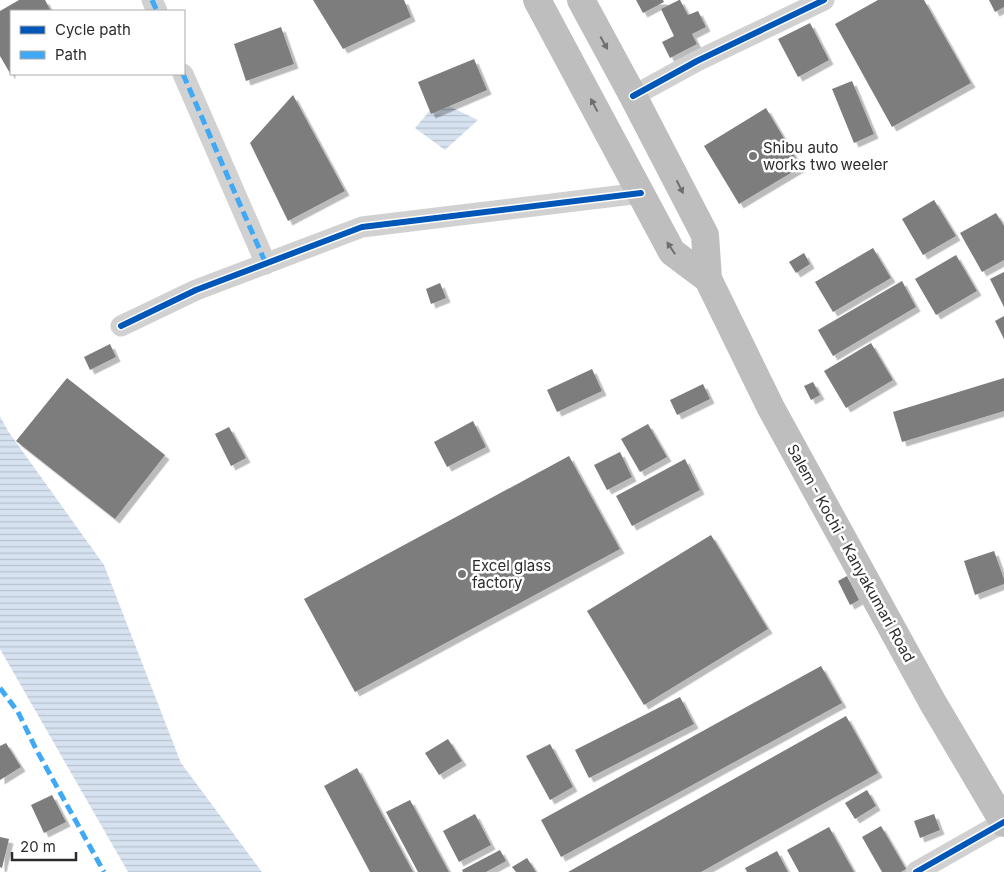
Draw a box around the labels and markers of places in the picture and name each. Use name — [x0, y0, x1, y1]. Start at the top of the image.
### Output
place label: Shibu auto works two weeler — [763, 138, 888, 174]
marker: Shibu auto works two weeler — [747, 150, 759, 162]
place label: Excel glass factory — [472, 556, 551, 592]
marker: Excel glass factory — [456, 568, 468, 580]

